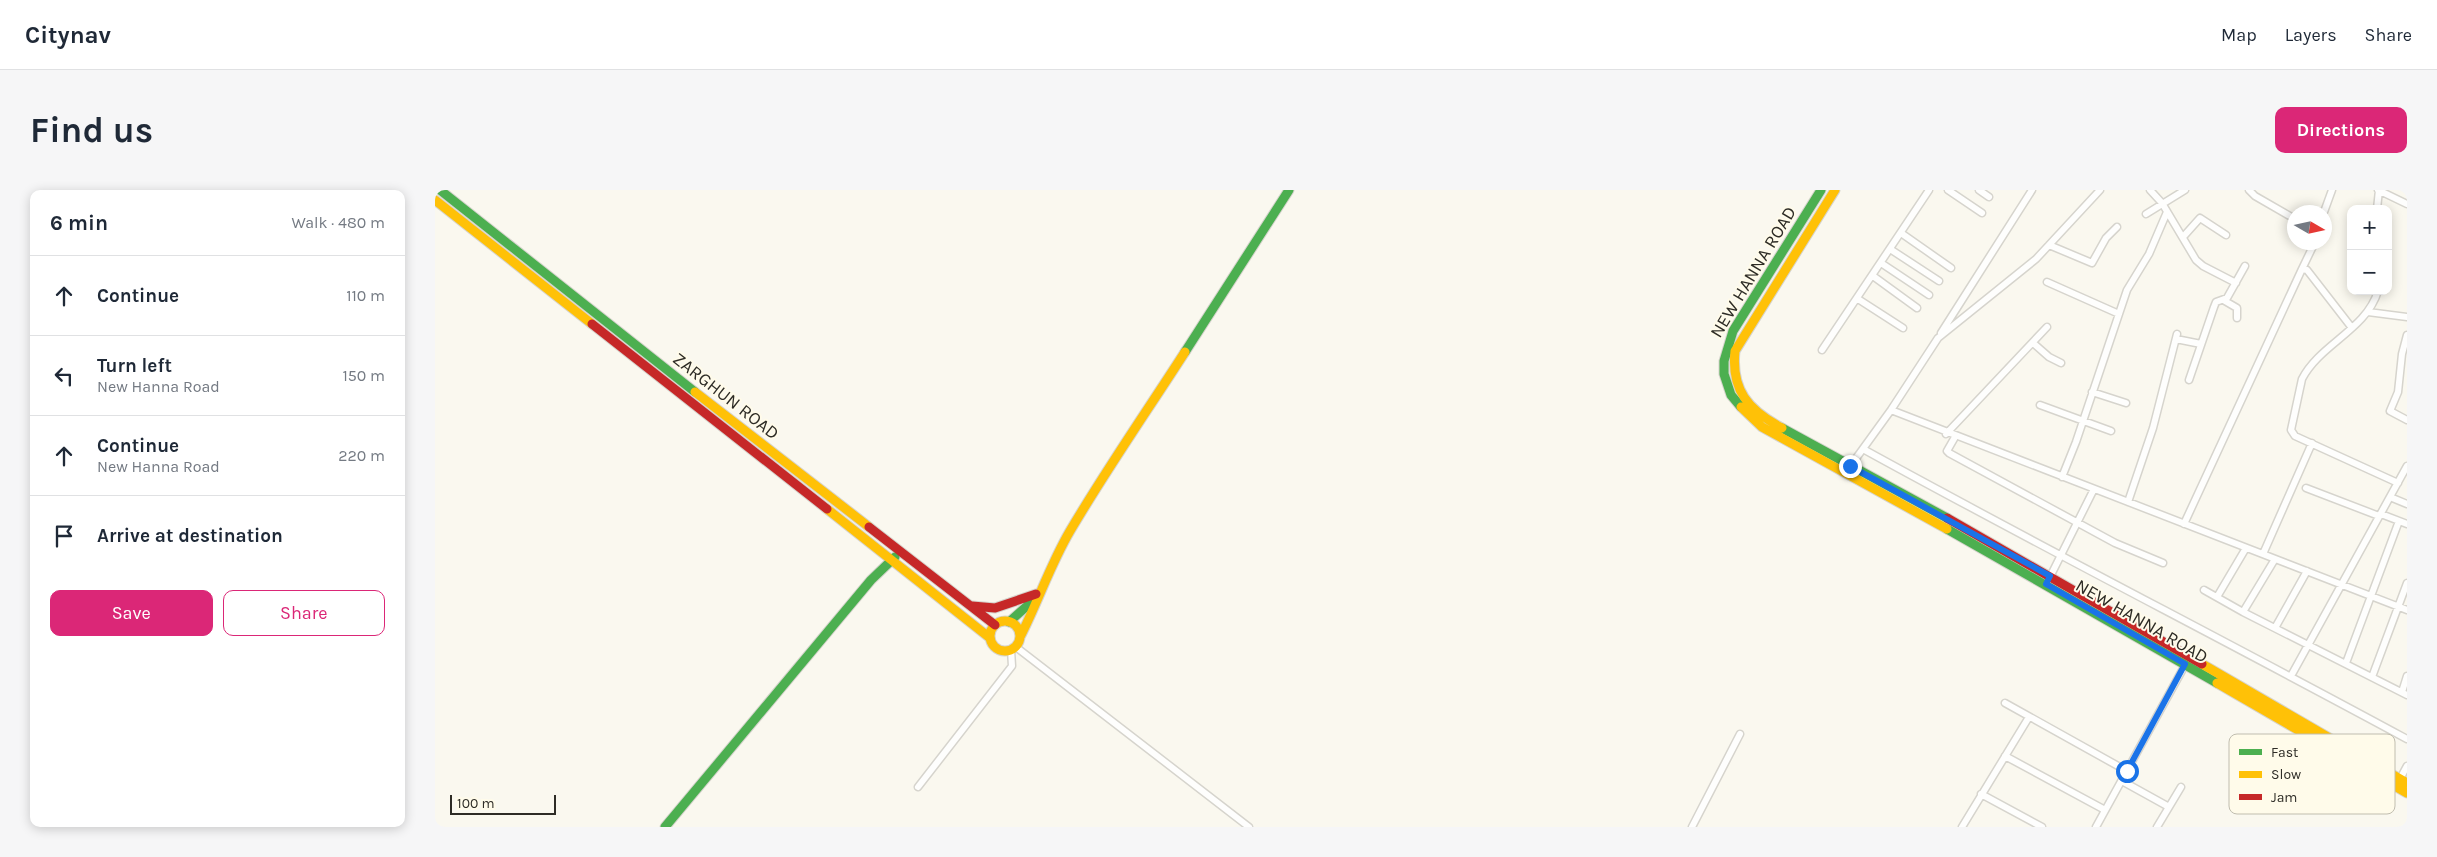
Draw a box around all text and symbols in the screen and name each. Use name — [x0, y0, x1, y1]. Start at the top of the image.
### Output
text: Citynav — [25, 21, 111, 49]
text: Map — [2221, 24, 2257, 46]
text: Layers — [2285, 24, 2337, 46]
text: Share — [2365, 24, 2412, 46]
button: Directions — [2275, 107, 2407, 153]
text: Find us — [30, 110, 153, 151]
street label: NEW HANNA ROAD — [1705, 202, 1801, 342]
north arrow — [2287, 205, 2332, 250]
map controls — [2347, 205, 2392, 295]
button: + — [2347, 205, 2392, 250]
text: 6 min — [50, 211, 108, 235]
text: Walk · 480 m — [291, 213, 385, 232]
button: − — [2347, 250, 2392, 295]
icon: ahead — [50, 282, 78, 310]
text: Continue — [97, 285, 179, 307]
text: 110 m — [346, 286, 385, 305]
street label: ZARGHUN ROAD — [668, 348, 784, 444]
text: Turn left — [97, 355, 172, 377]
icon: left — [50, 362, 78, 390]
text: 150 m — [342, 366, 385, 385]
text: New Hanna Road — [97, 377, 220, 396]
text: Continue — [97, 435, 179, 457]
icon: ahead — [50, 442, 78, 470]
text: 220 m — [338, 446, 385, 465]
route end — [1839, 455, 1862, 478]
text: New Hanna Road — [97, 457, 220, 476]
icon: arrive — [50, 522, 78, 550]
text: Arrive at destination — [97, 525, 283, 547]
street label: NEW HANNA ROAD — [2072, 574, 2212, 668]
button: Save — [50, 590, 213, 636]
button: Share — [223, 590, 385, 636]
legend — [2229, 734, 2395, 814]
text: Fast — [2271, 744, 2298, 761]
route start — [2116, 760, 2139, 783]
text: Slow — [2271, 766, 2301, 783]
text: Jam — [2271, 789, 2297, 806]
scale bar — [450, 792, 556, 815]
text: 100 m — [457, 795, 495, 812]

